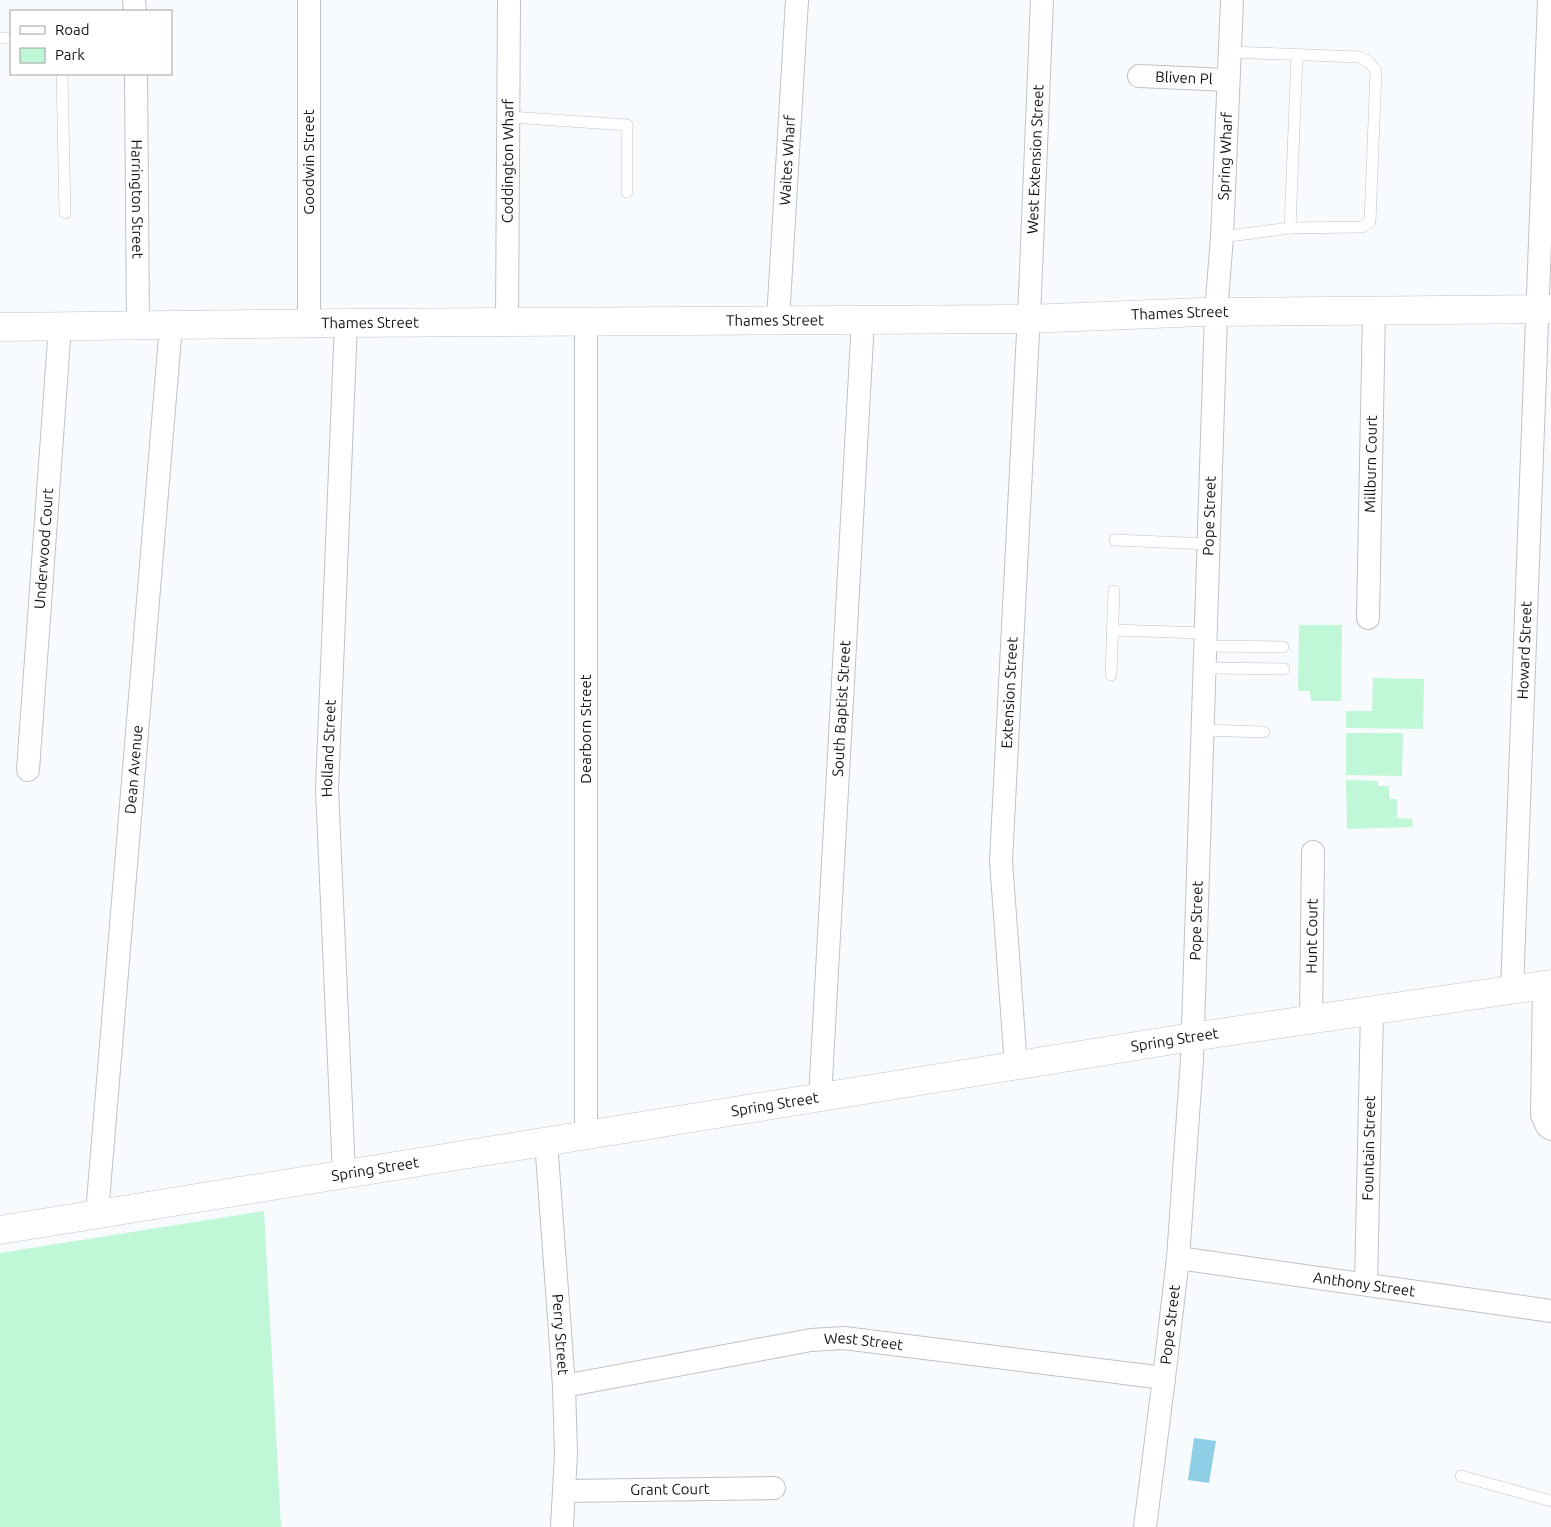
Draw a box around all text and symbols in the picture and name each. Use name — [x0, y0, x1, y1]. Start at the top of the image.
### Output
legend — [10, 10, 172, 75]
text: Road — [55, 21, 90, 38]
text: Park — [55, 46, 85, 63]
street label: Bliven Pl — [1155, 68, 1213, 87]
street label: West Extension Street — [1023, 84, 1047, 234]
street label: Coddington Wharf — [499, 98, 516, 223]
street label: Goodwin Street — [300, 109, 317, 215]
street label: Spring Wharf — [1215, 111, 1235, 201]
street label: Waites Wharf — [776, 114, 798, 206]
street label: Harrington Street — [129, 139, 146, 259]
street label: Thames Street — [1131, 303, 1229, 323]
street label: Thames Street — [726, 311, 824, 329]
street label: Thames Street — [321, 314, 419, 331]
street label: Millburn Court — [1361, 415, 1380, 513]
street label: Pope Street — [1199, 475, 1219, 556]
street label: Underwood Court — [31, 487, 56, 610]
street label: Howard Street — [1514, 601, 1535, 700]
street label: Extension Street — [998, 636, 1020, 749]
street label: South Baptist Street — [829, 640, 853, 777]
street label: Dearborn Street — [577, 674, 594, 784]
street label: Holland Street — [318, 699, 339, 798]
street label: Dean Avenue — [121, 724, 146, 815]
street label: Pope Street — [1186, 880, 1206, 961]
street label: Hunt Court — [1303, 898, 1320, 974]
street label: Spring Street — [1130, 1024, 1220, 1055]
street label: Spring Street — [730, 1089, 820, 1120]
street label: Fountain Street — [1359, 1095, 1378, 1201]
street label: Spring Street — [330, 1153, 420, 1184]
street label: Anthony Street — [1312, 1268, 1416, 1300]
street label: Pope Street — [1157, 1284, 1183, 1365]
street label: Perry Street — [549, 1293, 572, 1376]
street label: West Street — [823, 1329, 904, 1353]
street label: Grant Court — [630, 1480, 710, 1498]

